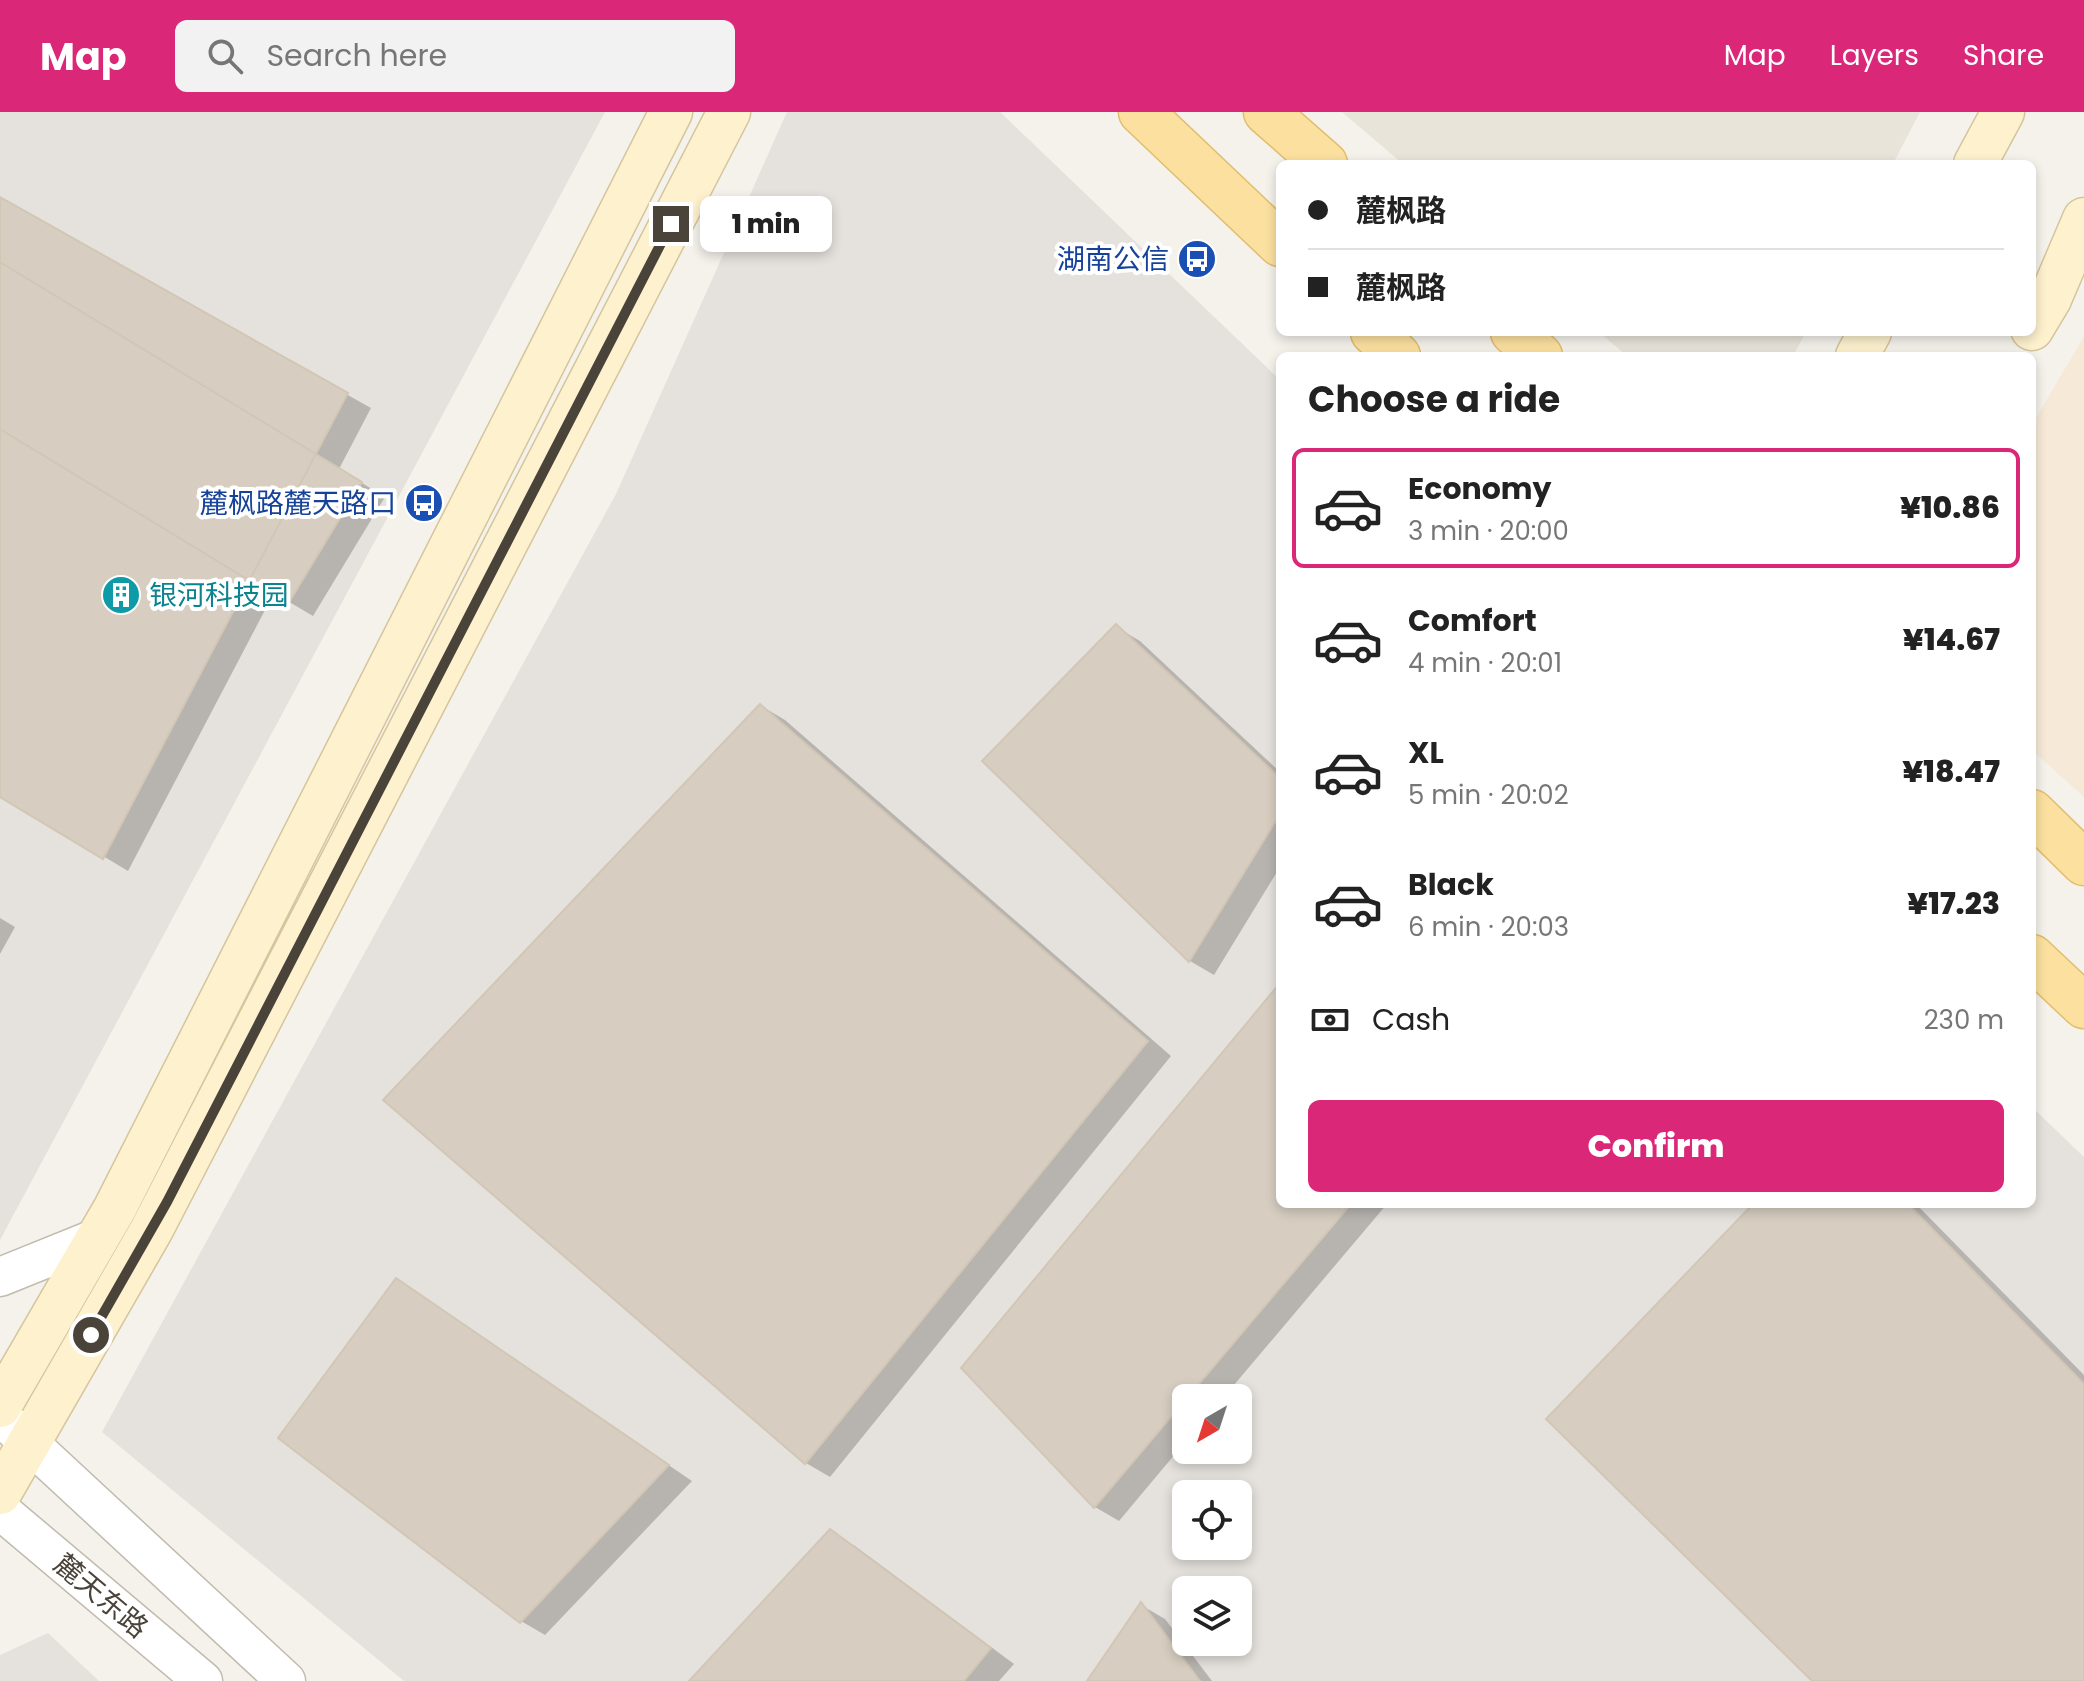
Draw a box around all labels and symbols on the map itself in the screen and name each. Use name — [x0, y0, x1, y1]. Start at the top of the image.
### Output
callout: 1 min — [699, 196, 831, 252]
route end — [653, 206, 689, 242]
bus stop icon: 湖南公信 — [1176, 238, 1218, 280]
place label: 湖南公信 — [1057, 240, 1169, 279]
bus stop icon: 麓枫路麓天路口 — [403, 482, 445, 524]
place label: 麓枫路麓天路口 — [200, 484, 396, 523]
building icon: 银河科技园 — [100, 574, 142, 616]
place label: 银河科技园 — [149, 576, 289, 615]
route start — [73, 1317, 109, 1353]
north arrow — [1172, 1384, 1252, 1464]
street label: 麓天东路 — [46, 1545, 156, 1647]

